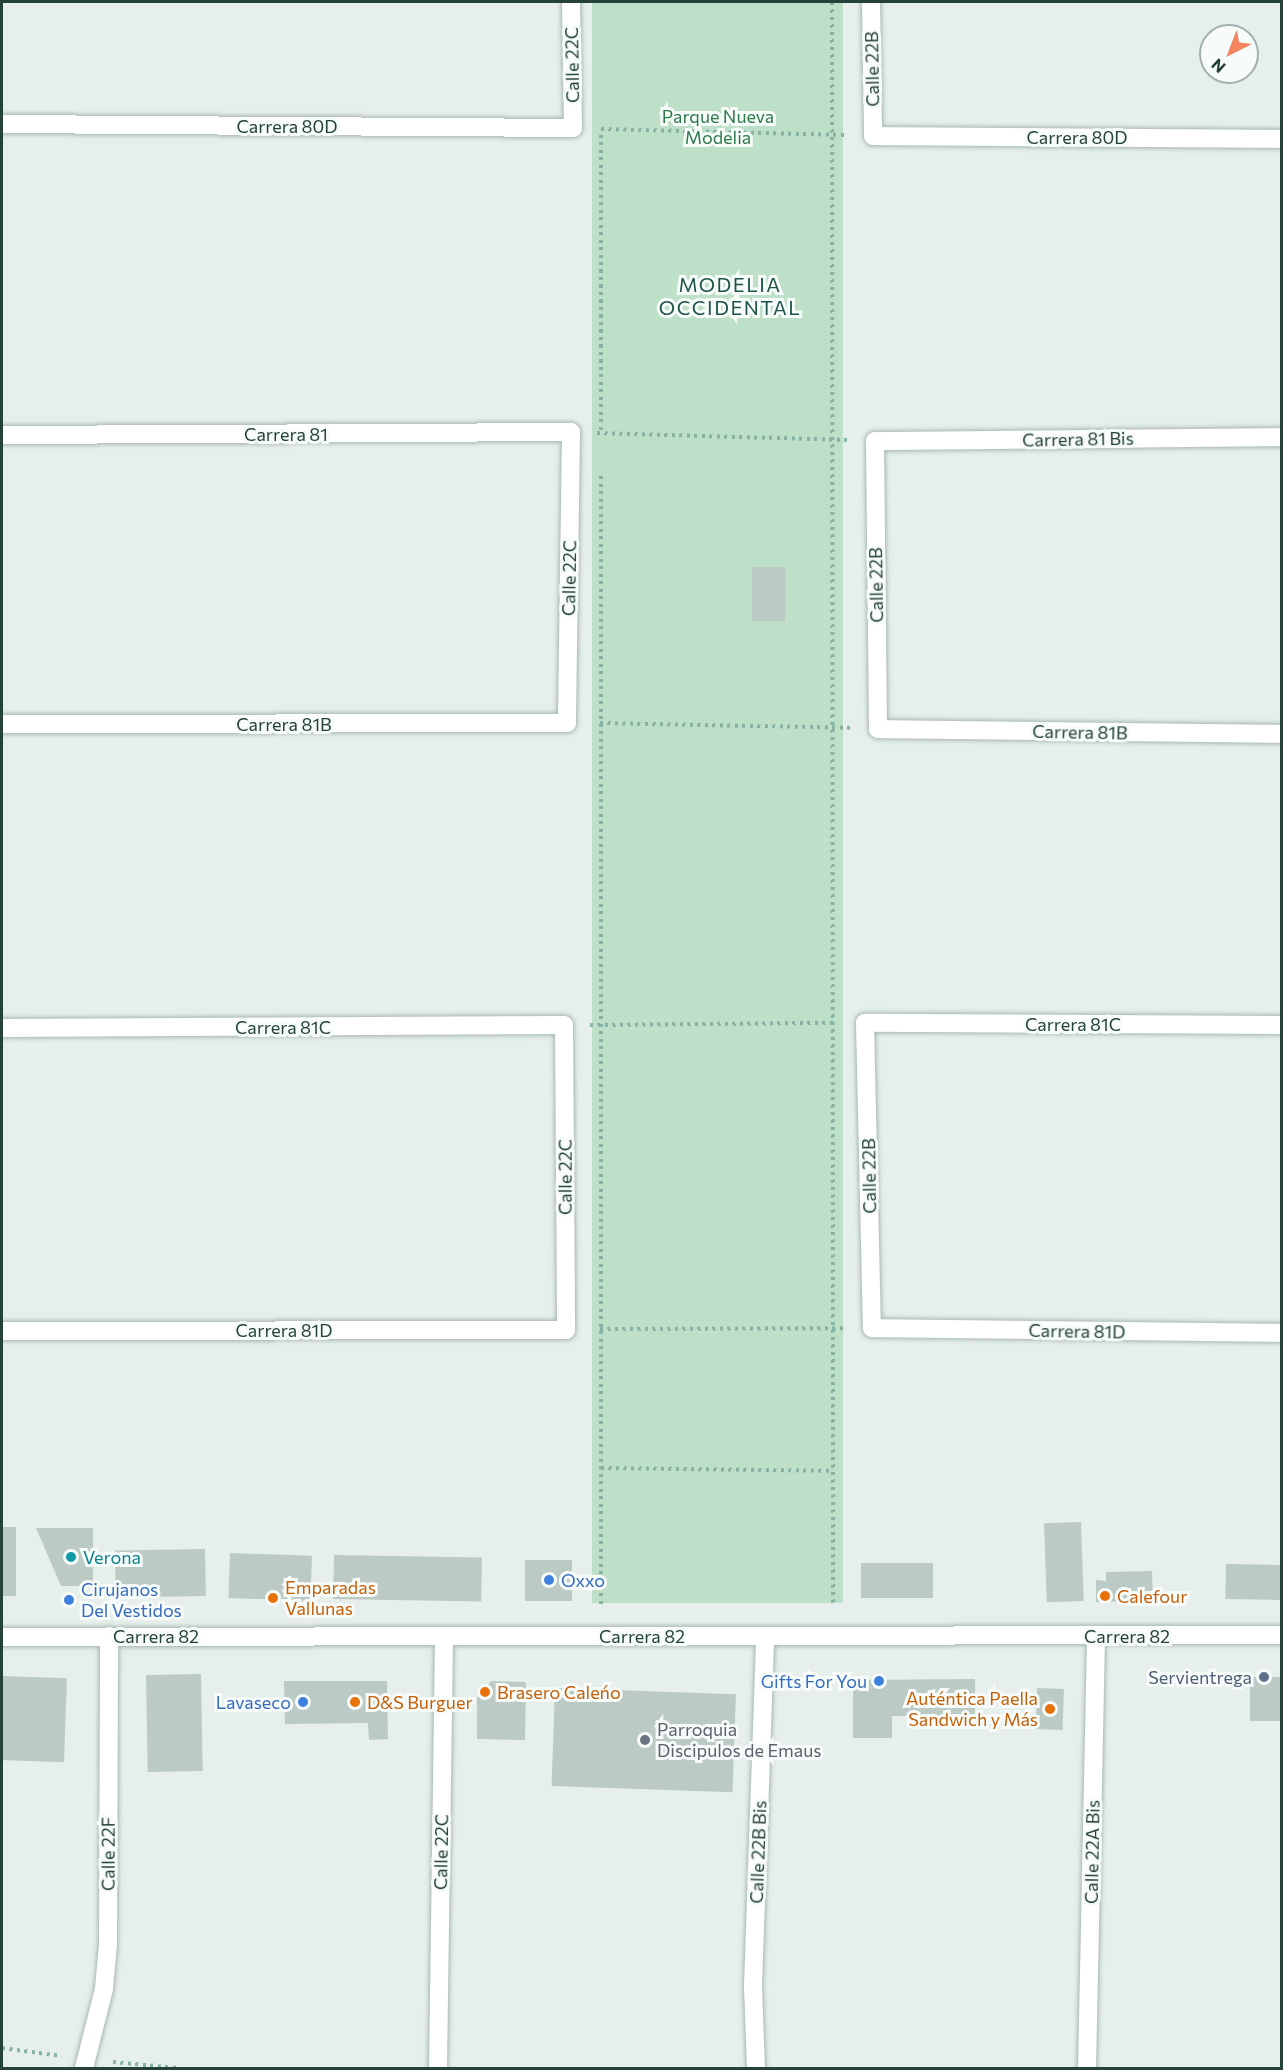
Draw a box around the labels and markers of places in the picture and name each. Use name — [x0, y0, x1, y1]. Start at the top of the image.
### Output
place label: Verona — [83, 1546, 141, 1568]
marker: Verona — [64, 1550, 78, 1564]
place label: Oxxo — [561, 1569, 605, 1591]
marker: Oxxo — [542, 1573, 556, 1587]
place label: Emparadas Vallunas — [285, 1577, 376, 1620]
place label: Cirujanos Del Vestidos — [81, 1579, 182, 1622]
place label: Calefour — [1117, 1585, 1187, 1607]
marker: Calefour — [1098, 1589, 1112, 1603]
marker: Emparadas Vallunas — [266, 1591, 280, 1605]
marker: Cirujanos Del Vestidos — [62, 1593, 76, 1607]
place label: Servientrega — [1148, 1666, 1252, 1688]
place label: Gifts For You — [761, 1670, 867, 1692]
marker: Servientrega — [1257, 1670, 1271, 1684]
marker: Gifts For You — [872, 1674, 886, 1688]
place label: Brasero Caleńo — [497, 1681, 621, 1703]
marker: Brasero Caleńo — [478, 1685, 492, 1699]
place label: Auténtica Paella Sandwich y Más — [906, 1688, 1038, 1730]
place label: Lavaseco — [216, 1691, 291, 1713]
place label: D&S Burguer — [367, 1691, 473, 1713]
marker: Lavaseco — [296, 1695, 310, 1709]
marker: D&S Burguer — [348, 1695, 362, 1709]
marker: Auténtica Paella Sandwich y Más — [1043, 1702, 1057, 1716]
place label: Parroquia Discipulos de Emaus — [657, 1719, 821, 1762]
marker: Parroquia Discipulos de Emaus — [638, 1733, 652, 1747]

